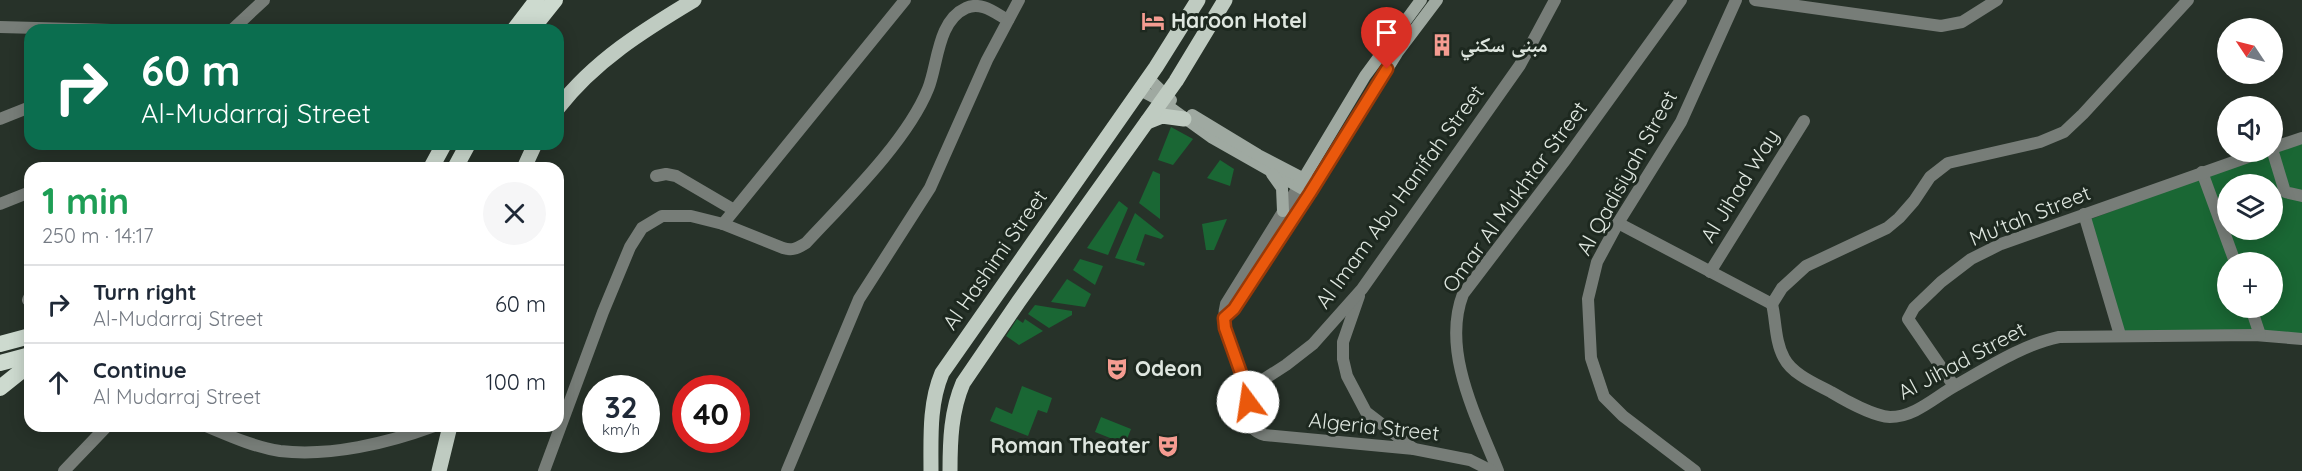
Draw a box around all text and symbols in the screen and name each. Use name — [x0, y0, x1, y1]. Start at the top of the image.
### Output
place label: Haroon Hotel — [1171, 7, 1307, 33]
pin — [1361, 7, 1412, 69]
hotel icon: Haroon Hotel — [1140, 8, 1166, 34]
icon: arrive — [1370, 16, 1403, 49]
north arrow — [2217, 18, 2283, 84]
map controls — [2217, 18, 2283, 318]
place label: مبنى سكني — [1460, 31, 1548, 61]
building icon: مبنى سكني — [1429, 32, 1455, 58]
text: 60 m — [141, 44, 241, 97]
icon: right — [42, 48, 120, 126]
street label: Al Imam Abu Hanifah Street — [1309, 80, 1489, 313]
street label: Al Qadisiyah Street — [1570, 86, 1682, 259]
text: Al-Mudarraj Street — [141, 96, 371, 130]
street label: Omar Al Mukhtar Street — [1436, 96, 1592, 297]
button: sound — [2217, 96, 2283, 162]
street label: Al Jihad Way — [1694, 124, 1784, 247]
button: layers — [2217, 174, 2283, 240]
text: 1 min — [42, 178, 129, 223]
street label: Mu'tah Street — [1965, 179, 2094, 251]
button: close — [483, 182, 546, 245]
street label: Al Hashimi Street — [936, 184, 1052, 334]
text: 250 m · 14:17 — [42, 223, 153, 248]
button: + — [2217, 252, 2283, 318]
text: Turn right — [93, 278, 197, 306]
icon: right — [42, 288, 75, 321]
text: 60 m — [495, 290, 546, 318]
text: Al-Mudarraj Street — [93, 306, 263, 331]
street label: Al Jihad Street — [1893, 316, 2030, 405]
place label: Odeon — [1135, 355, 1202, 381]
text: Continue — [93, 356, 187, 384]
theatre icon: Odeon — [1104, 356, 1130, 382]
icon: ahead — [42, 366, 75, 399]
text: 100 m — [486, 368, 546, 396]
position arrow — [1216, 370, 1280, 434]
speed limit sign: 40 — [672, 375, 750, 453]
text: Al Mudarraj Street — [93, 384, 261, 409]
text: 32 — [604, 388, 638, 426]
street label: Algeria Street — [1308, 406, 1441, 446]
text: km/h — [602, 420, 640, 439]
place label: Roman Theater — [991, 432, 1150, 458]
theatre icon: Roman Theater — [1155, 433, 1181, 459]

